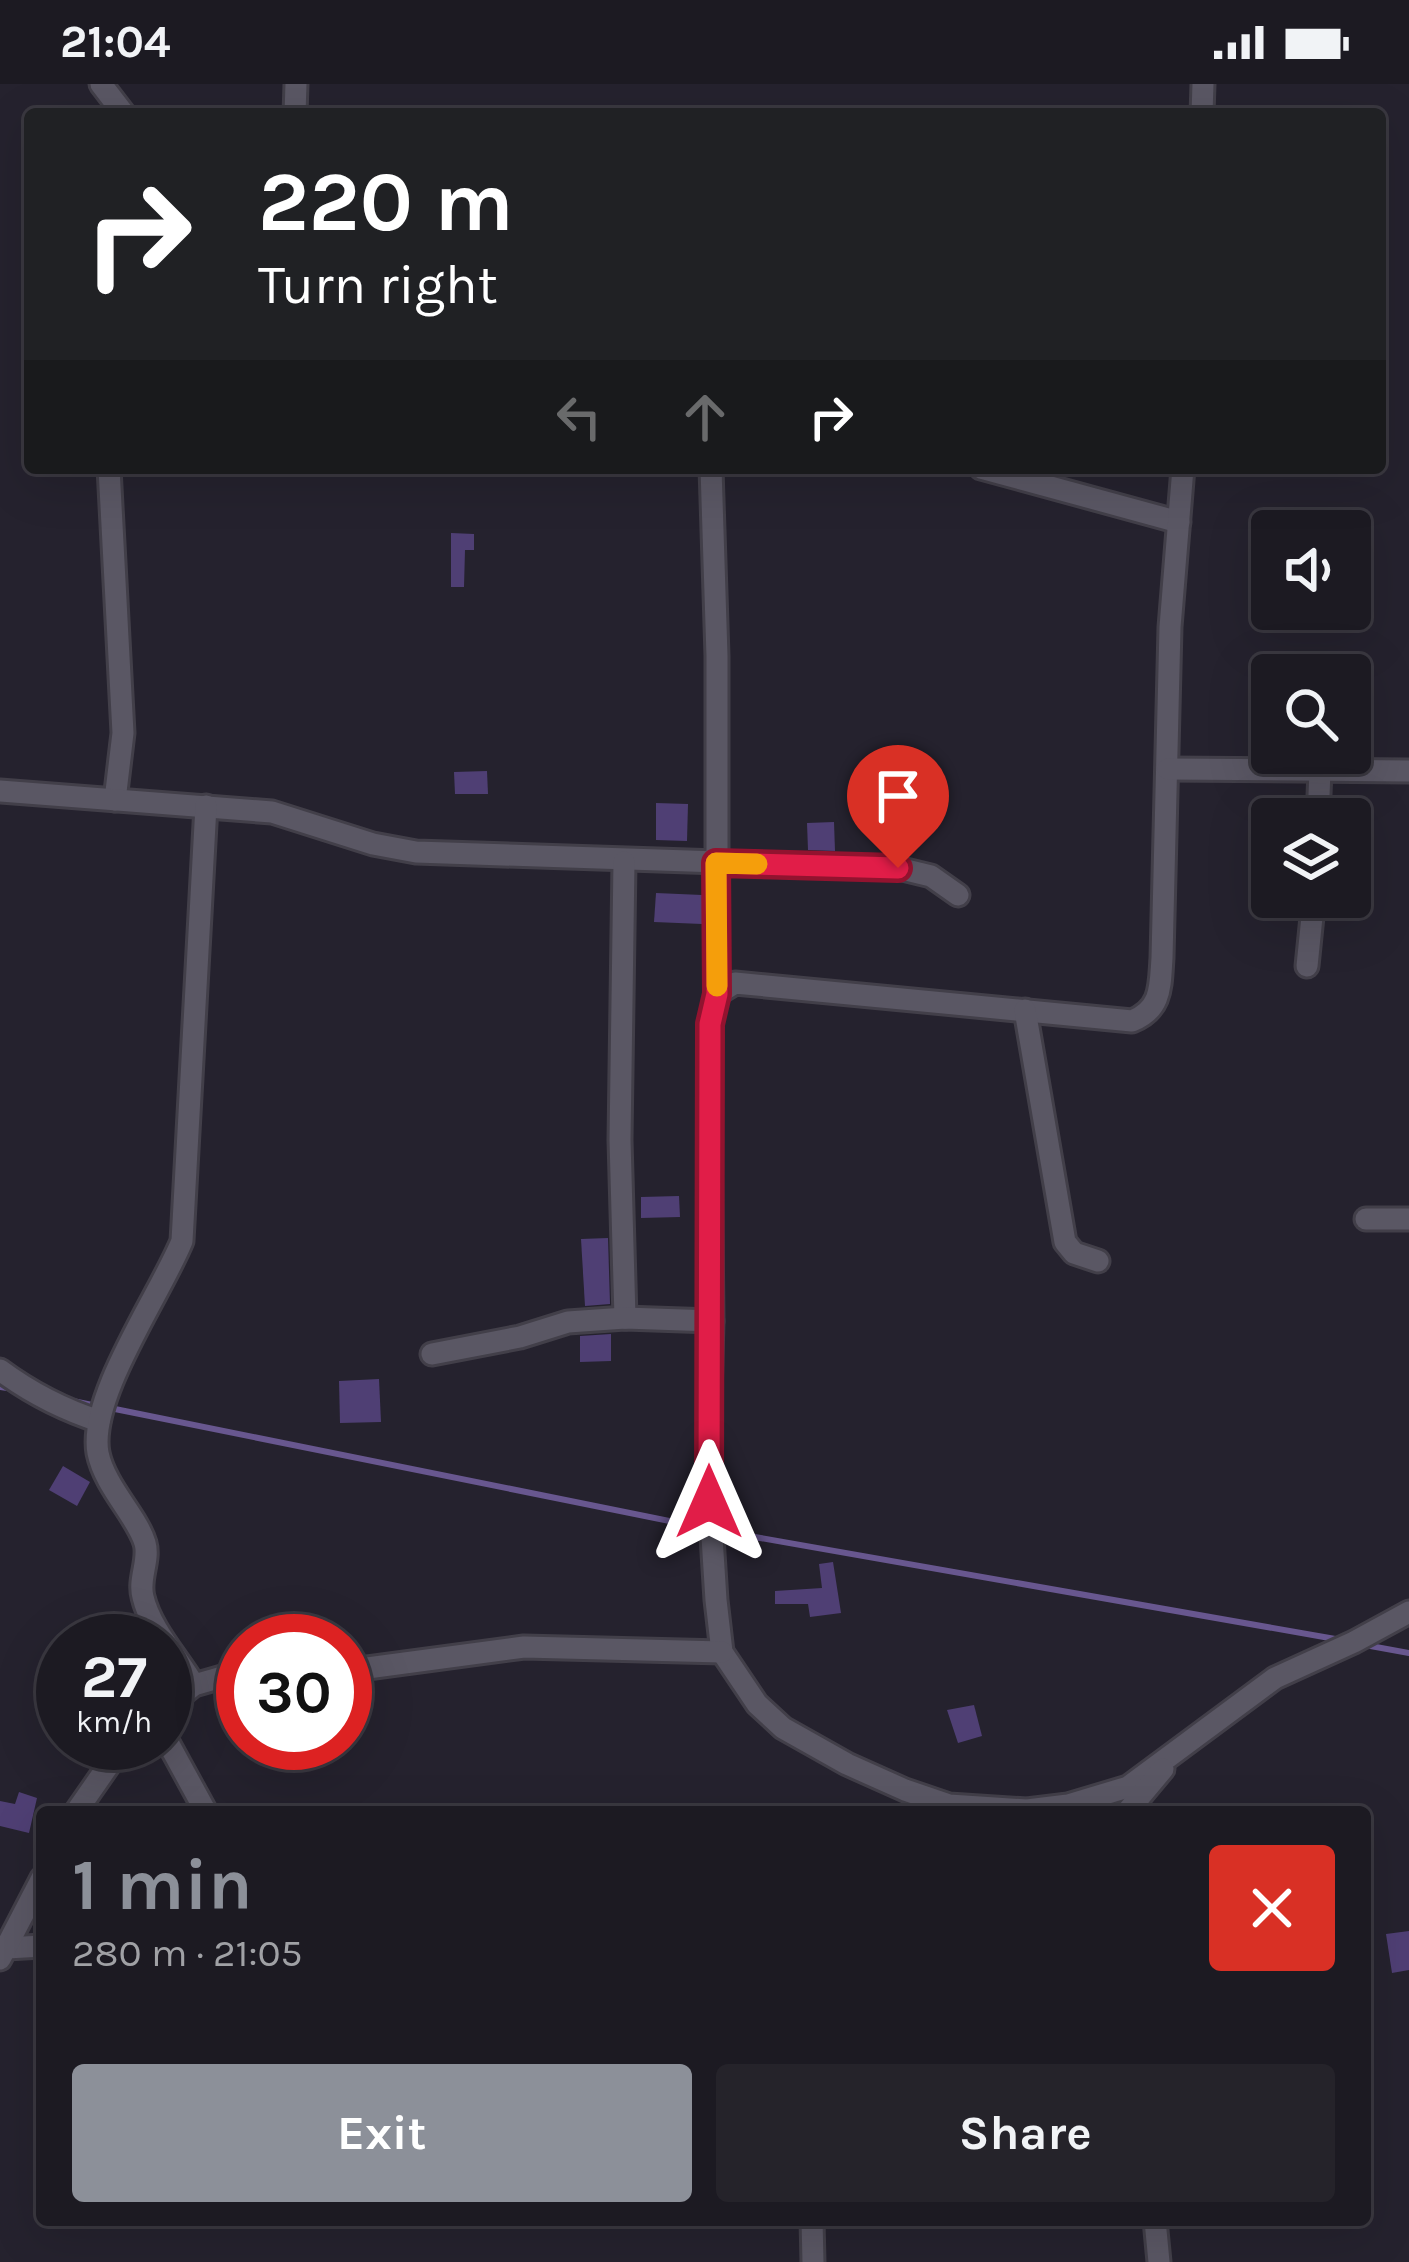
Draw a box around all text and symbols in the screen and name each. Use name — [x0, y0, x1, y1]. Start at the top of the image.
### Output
text: 21:04 — [60, 16, 171, 68]
text: 220 m — [258, 153, 514, 251]
icon: right — [60, 156, 216, 312]
text: Turn right — [258, 253, 498, 317]
icon: left — [546, 384, 612, 450]
icon: ahead — [672, 384, 738, 450]
icon: right — [798, 384, 864, 450]
map controls — [1251, 510, 1371, 918]
button: sound — [1251, 510, 1371, 630]
button: search — [1251, 654, 1371, 774]
pin — [847, 745, 949, 868]
icon: arrive — [865, 763, 931, 829]
button: layers — [1251, 798, 1371, 918]
position arrow — [646, 1439, 772, 1565]
speed limit sign: 30 — [216, 1614, 372, 1770]
text: 27 — [81, 1642, 147, 1712]
text: km/h — [76, 1704, 152, 1740]
text: 1 min — [72, 1843, 253, 1927]
button: close — [1209, 1845, 1335, 1971]
text: 280 m · 21:05 — [72, 1930, 303, 1976]
button: Exit — [72, 2064, 692, 2202]
button: Share — [716, 2064, 1335, 2202]

